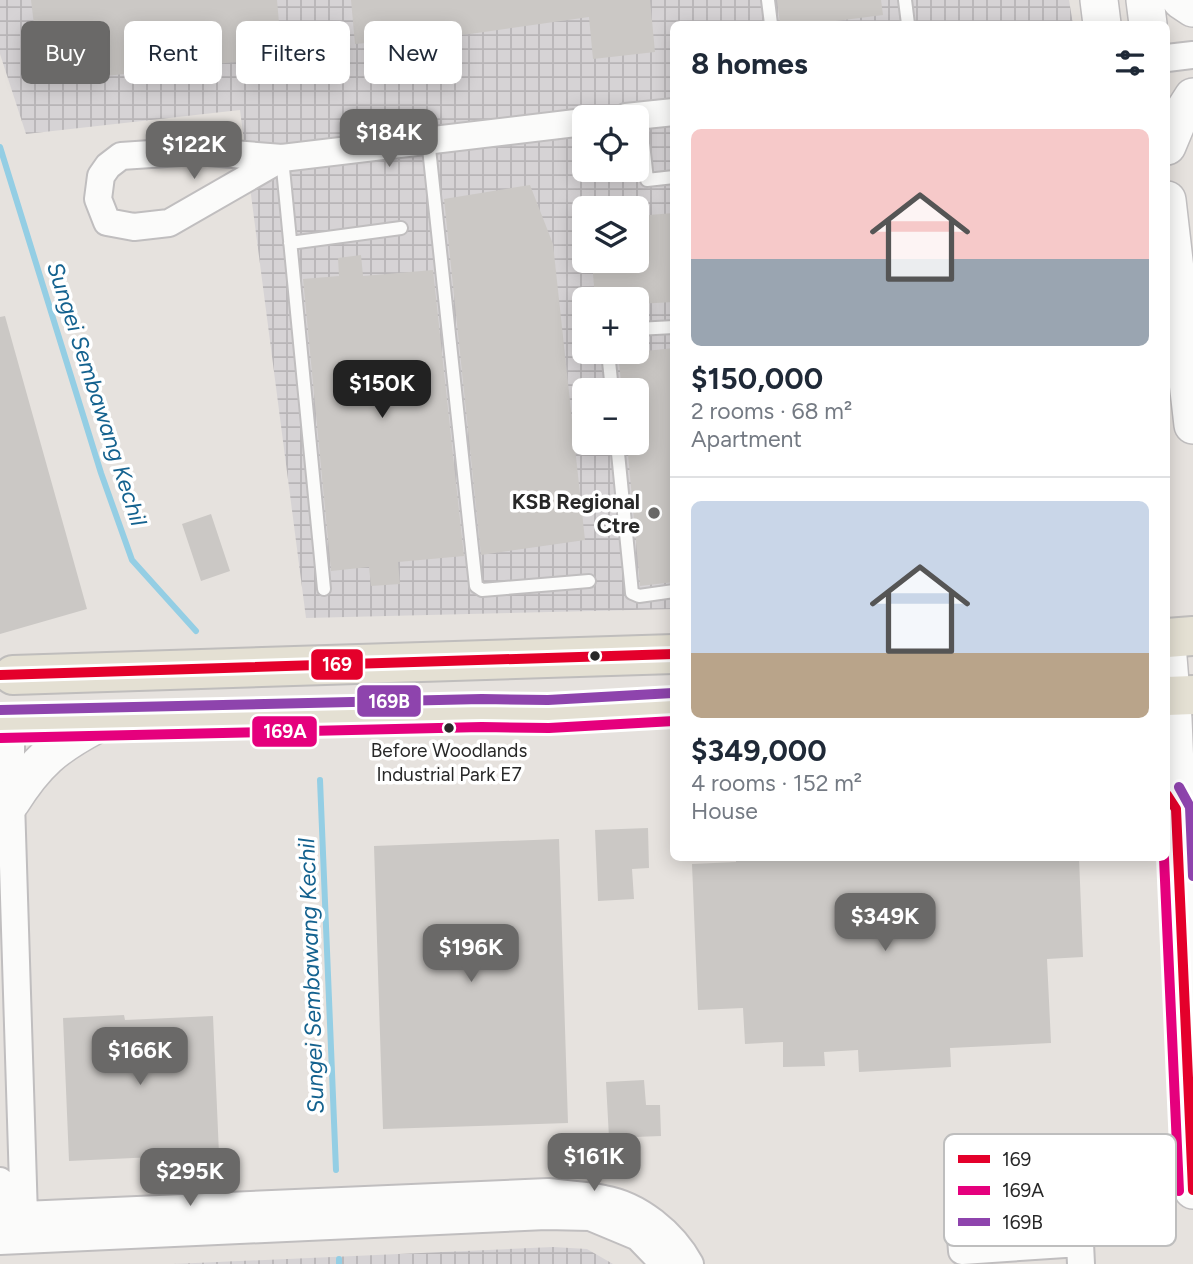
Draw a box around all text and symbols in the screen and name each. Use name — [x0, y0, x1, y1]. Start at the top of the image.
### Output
chip: Buy — [21, 21, 110, 84]
chip: Rent — [124, 21, 222, 84]
chip: Filters — [236, 21, 350, 84]
chip: New — [364, 21, 462, 84]
icon: filters — [1111, 44, 1149, 82]
text: 8 homes — [691, 45, 808, 82]
map controls — [572, 105, 649, 455]
button: locate — [572, 105, 649, 182]
pin: $184K — [340, 110, 438, 169]
text: $184K — [356, 118, 422, 146]
pin: $122K — [145, 122, 243, 181]
text: $122K — [162, 130, 226, 158]
icon: home — [857, 174, 983, 300]
button: layers — [572, 196, 649, 273]
water label: Sungei Sembawang Kechil — [41, 259, 153, 530]
button: + — [572, 287, 649, 364]
pin: $150K — [333, 360, 431, 420]
text: $150,000 — [691, 360, 823, 397]
text: $150K — [349, 369, 415, 397]
button: − — [572, 378, 649, 455]
text: 2 rooms · 68 m² — [691, 397, 852, 425]
text: Apartment — [691, 425, 802, 453]
place label: KSB Regional Ctre — [512, 489, 640, 538]
marker: KSB Regional Ctre — [646, 505, 662, 521]
icon: home — [857, 546, 983, 672]
line badge: 169 — [310, 648, 364, 681]
unlabelled marker — [588, 649, 602, 663]
text: 169 — [322, 653, 352, 676]
line badge: 169B — [356, 684, 422, 718]
text: 169B — [368, 690, 410, 713]
line badge: 169A — [251, 715, 318, 748]
text: 169A — [263, 720, 307, 743]
marker: Before Woodlands Industrial Park E7 — [442, 721, 456, 735]
text: $349,000 — [691, 732, 827, 769]
place label: Before Woodlands Industrial Park E7 — [371, 739, 527, 786]
text: 4 rooms · 152 m² — [691, 769, 862, 797]
text: House — [691, 797, 758, 825]
water label: Sungei Sembawang Kechil — [292, 837, 330, 1114]
pin: $349K — [836, 894, 934, 953]
text: $349K — [851, 902, 919, 930]
pin: $196K — [422, 925, 520, 984]
text: $196K — [439, 933, 503, 961]
pin: $166K — [91, 1028, 189, 1087]
text: $166K — [108, 1036, 172, 1064]
pin: $161K — [545, 1134, 643, 1193]
legend — [944, 1134, 1176, 1246]
text: $161K — [564, 1142, 624, 1170]
pin: $295K — [141, 1148, 239, 1208]
text: 169 — [1002, 1148, 1031, 1171]
text: $295K — [156, 1157, 224, 1185]
text: 169A — [1002, 1179, 1044, 1202]
text: 169B — [1002, 1211, 1043, 1234]

